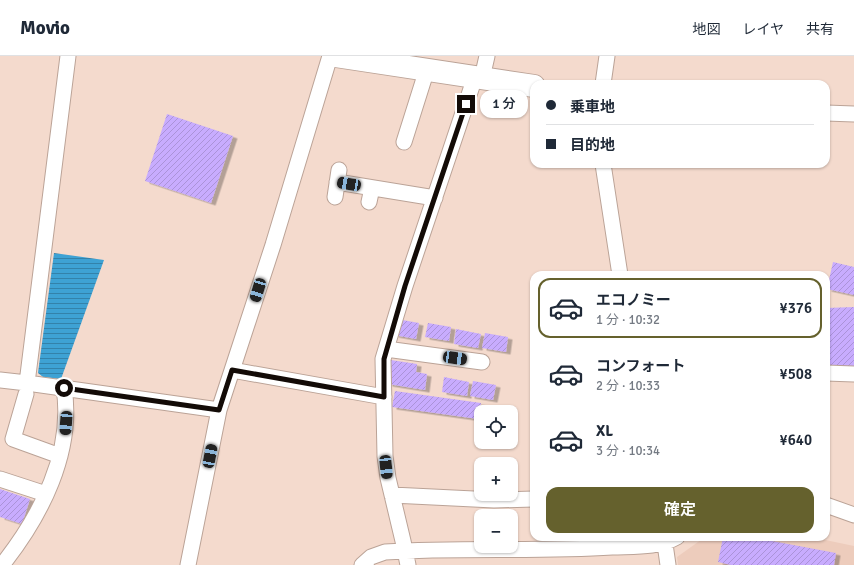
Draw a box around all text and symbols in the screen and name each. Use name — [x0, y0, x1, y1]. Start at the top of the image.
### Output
text: Movio — [20, 16, 70, 40]
text: 地図 — [692, 21, 720, 38]
text: レイヤ — [742, 21, 784, 38]
text: 共有 — [806, 21, 834, 38]
callout: 1 分 — [480, 90, 528, 118]
route end — [457, 95, 475, 113]
text: 1 分 — [493, 96, 515, 112]
text: 乗車地 — [570, 98, 615, 116]
text: 目的地 — [570, 136, 615, 154]
car — [336, 176, 362, 192]
car — [249, 277, 267, 303]
icon: car — [548, 290, 584, 326]
text: エコノミー — [596, 291, 671, 309]
text: ¥376 — [780, 299, 812, 317]
text: 1 分 · 10:32 — [596, 312, 660, 328]
car — [442, 350, 468, 366]
icon: car — [548, 356, 584, 392]
text: コンフォート — [596, 357, 686, 375]
text: ¥508 — [780, 365, 812, 383]
text: 2 分 · 10:33 — [596, 378, 660, 394]
route start — [55, 379, 73, 397]
map controls — [474, 405, 518, 553]
button: locate — [474, 405, 518, 449]
car — [59, 411, 73, 435]
icon: car — [548, 422, 584, 458]
text: XL — [596, 422, 613, 440]
text: ¥640 — [780, 431, 812, 449]
car — [202, 443, 218, 469]
text: 3 分 · 10:34 — [596, 443, 660, 459]
car — [379, 454, 393, 480]
button: + — [474, 457, 518, 501]
button: 確定 — [546, 487, 814, 533]
button: − — [474, 509, 518, 553]

